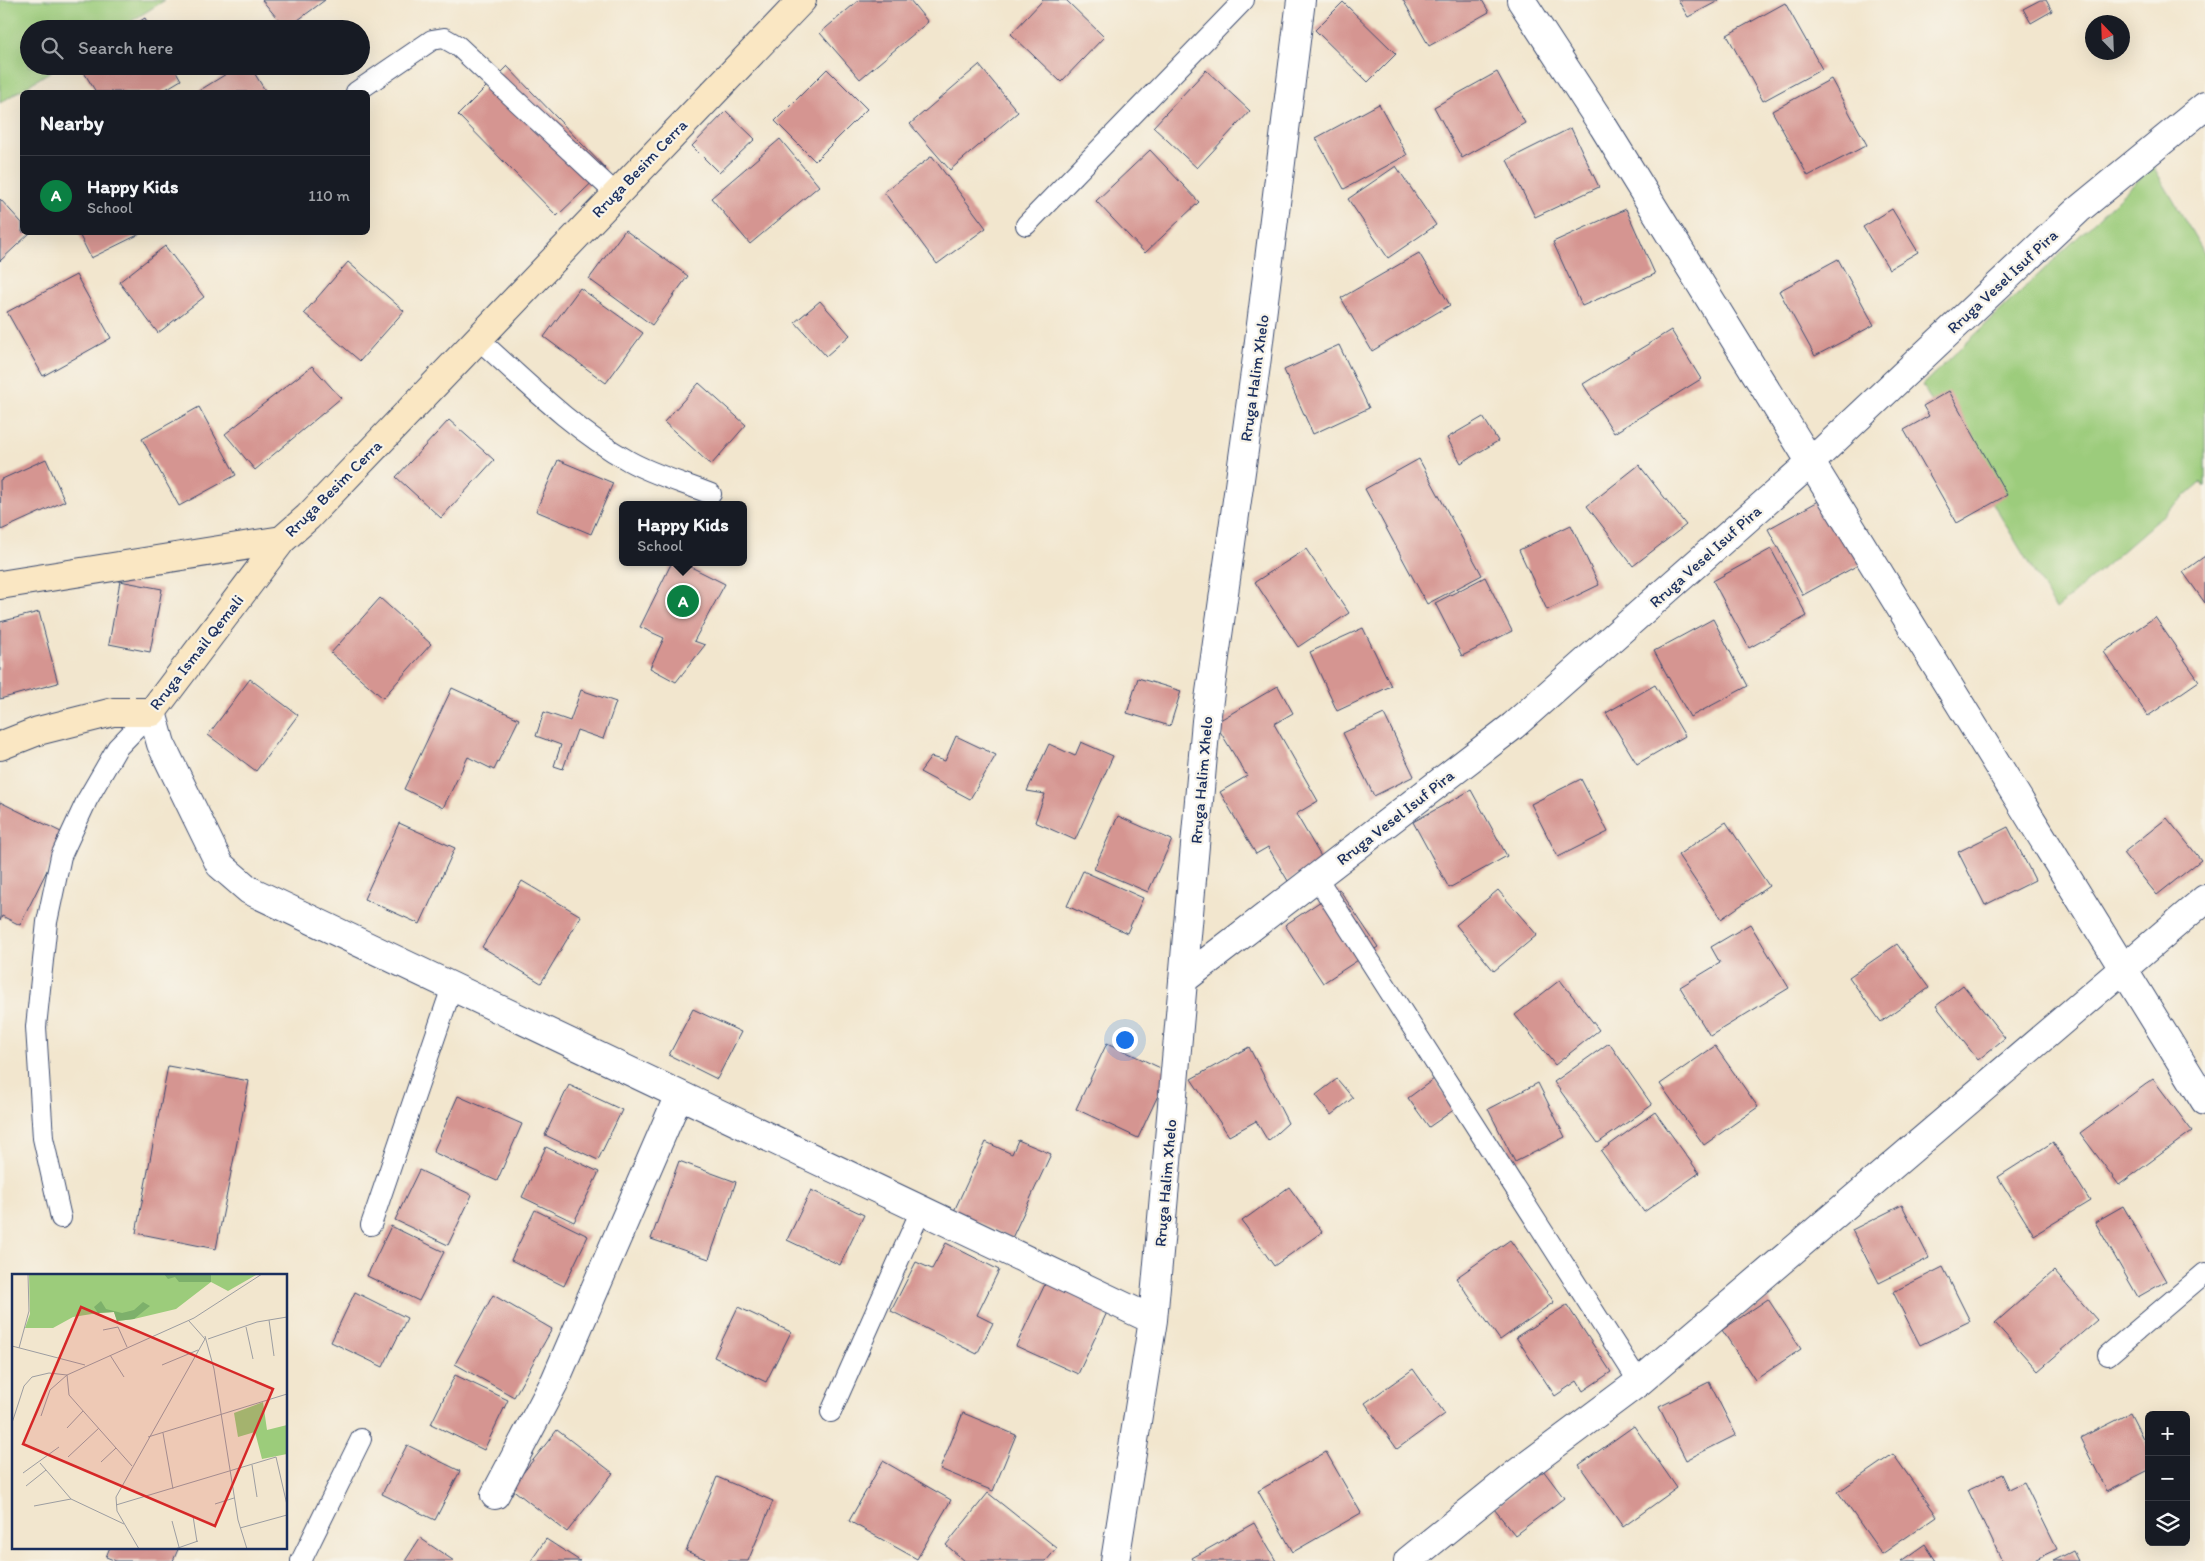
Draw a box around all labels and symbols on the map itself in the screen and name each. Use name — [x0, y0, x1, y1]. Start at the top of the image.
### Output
north arrow — [2085, 15, 2130, 60]
street label: Rruga Besim Cerra — [588, 115, 692, 221]
street label: Rruga Vesel Isuf Pira — [1943, 225, 2062, 337]
street label: Rruga Halim Xhelo — [1236, 313, 1273, 443]
street label: Rruga Besim Cerra — [281, 435, 386, 541]
street label: Rruga Vesel Isuf Pira — [1645, 501, 1766, 612]
pin: A — [667, 582, 699, 620]
street label: Rruga Ismail Qemali — [145, 591, 247, 714]
street label: Rruga Halim Xhelo — [1186, 715, 1217, 845]
street label: Rruga Vesel Isuf Pira — [1333, 765, 1458, 869]
your location — [1112, 1027, 1138, 1053]
street label: Rruga Halim Xhelo — [1150, 1118, 1181, 1248]
inset map — [12, 1274, 288, 1548]

